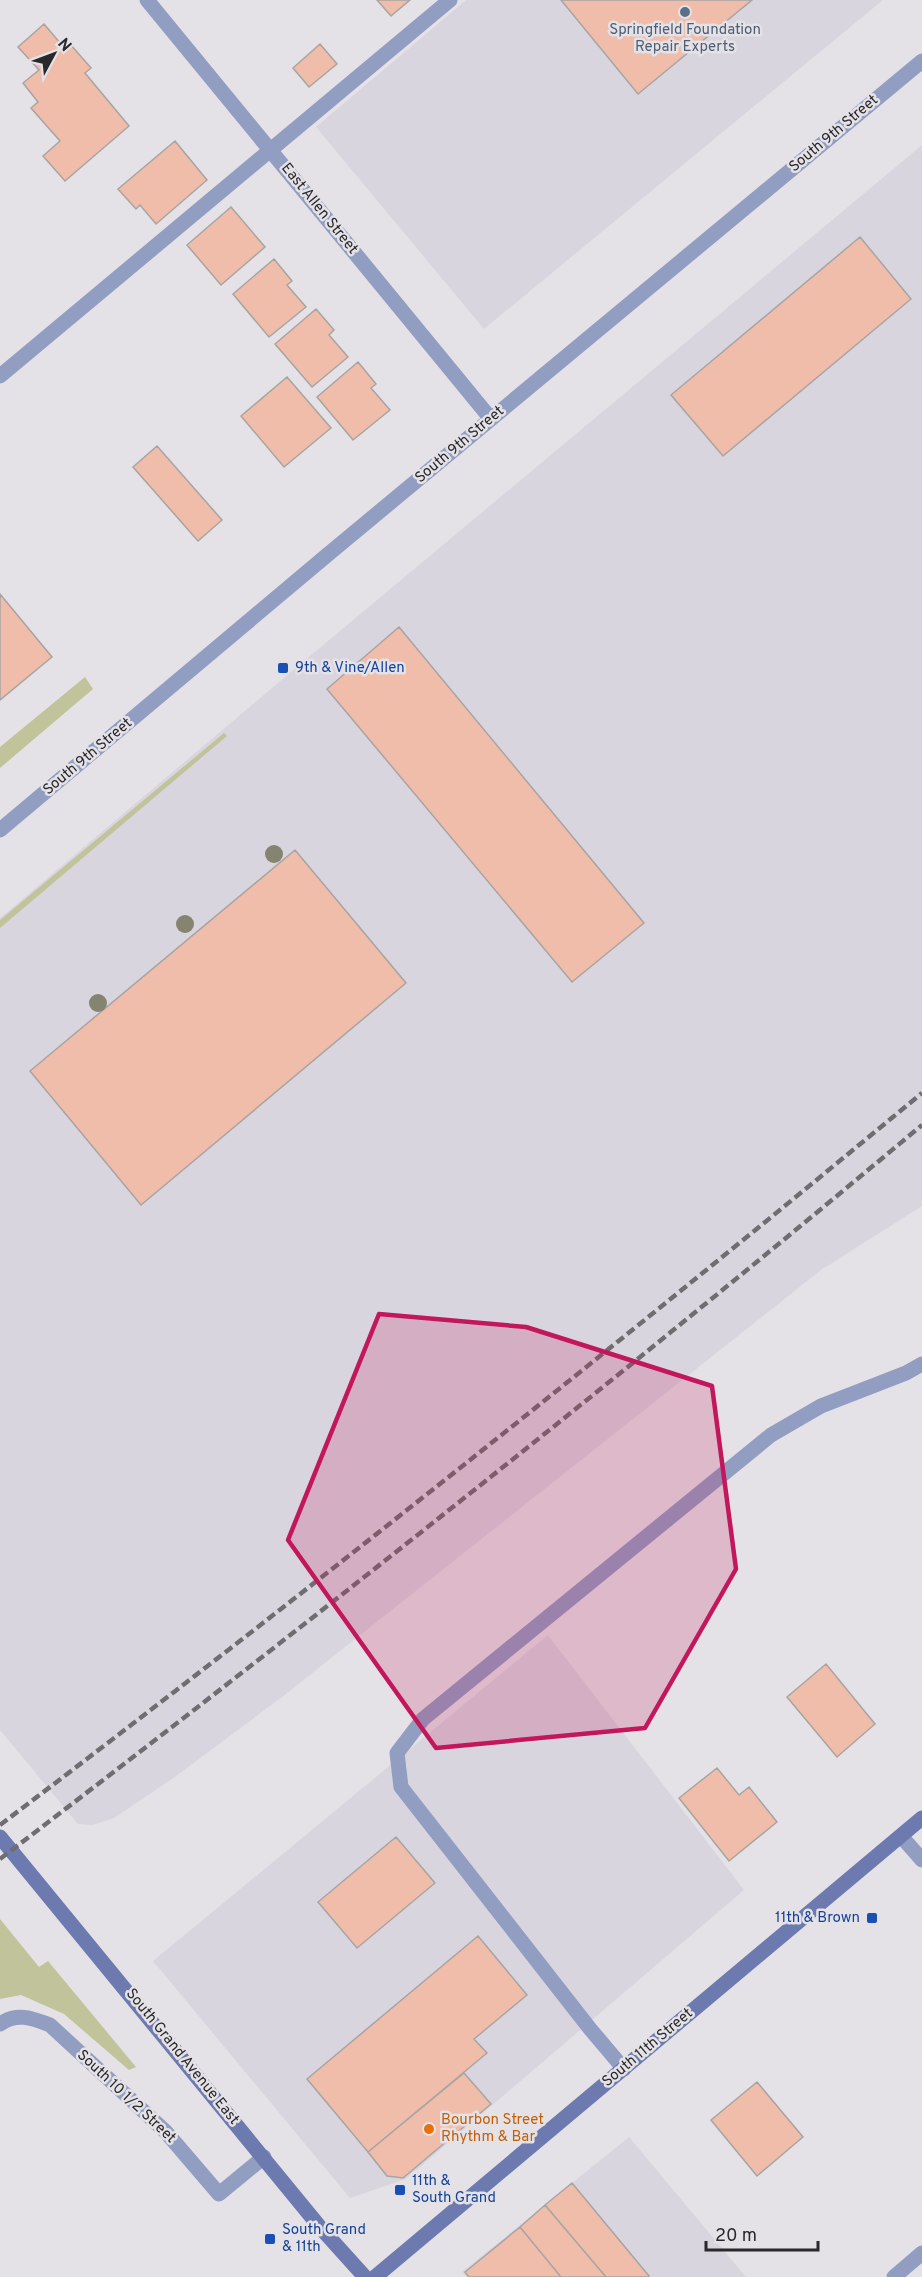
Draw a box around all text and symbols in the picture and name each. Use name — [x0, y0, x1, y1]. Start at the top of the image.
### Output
marker: Springfield Foundation Repair Experts — [678, 5, 692, 19]
place label: Springfield Foundation Repair Experts — [609, 21, 761, 57]
north arrow — [24, 24, 84, 84]
text: N — [52, 35, 75, 56]
street label: South 9th Street — [786, 91, 882, 177]
street label: East Allen Street — [276, 160, 362, 258]
street label: South 9th Street — [412, 402, 508, 488]
place label: 9th & Vine/Allen — [295, 659, 405, 678]
marker: 9th & Vine/Allen — [276, 661, 290, 675]
street label: South 9th Street — [40, 714, 136, 800]
place label: 11th & Brown — [775, 1909, 860, 1928]
marker: 11th & Brown — [865, 1911, 879, 1925]
street label: South Grand Avenue East — [121, 1985, 243, 2129]
street label: South 11th Street — [599, 2005, 697, 2091]
street label: South 10 1/2 Street — [73, 2046, 179, 2148]
place label: Bourbon Street Rhythm & Bar — [441, 2111, 544, 2147]
marker: Bourbon Street Rhythm & Bar — [422, 2122, 436, 2136]
place label: 11th & South Grand — [412, 2172, 496, 2208]
marker: 11th & South Grand — [393, 2183, 407, 2197]
scale bar — [706, 2214, 818, 2252]
place label: South Grand & 11th — [282, 2221, 366, 2257]
text: 20 m — [715, 2225, 757, 2248]
marker: South Grand & 11th — [263, 2232, 277, 2246]

